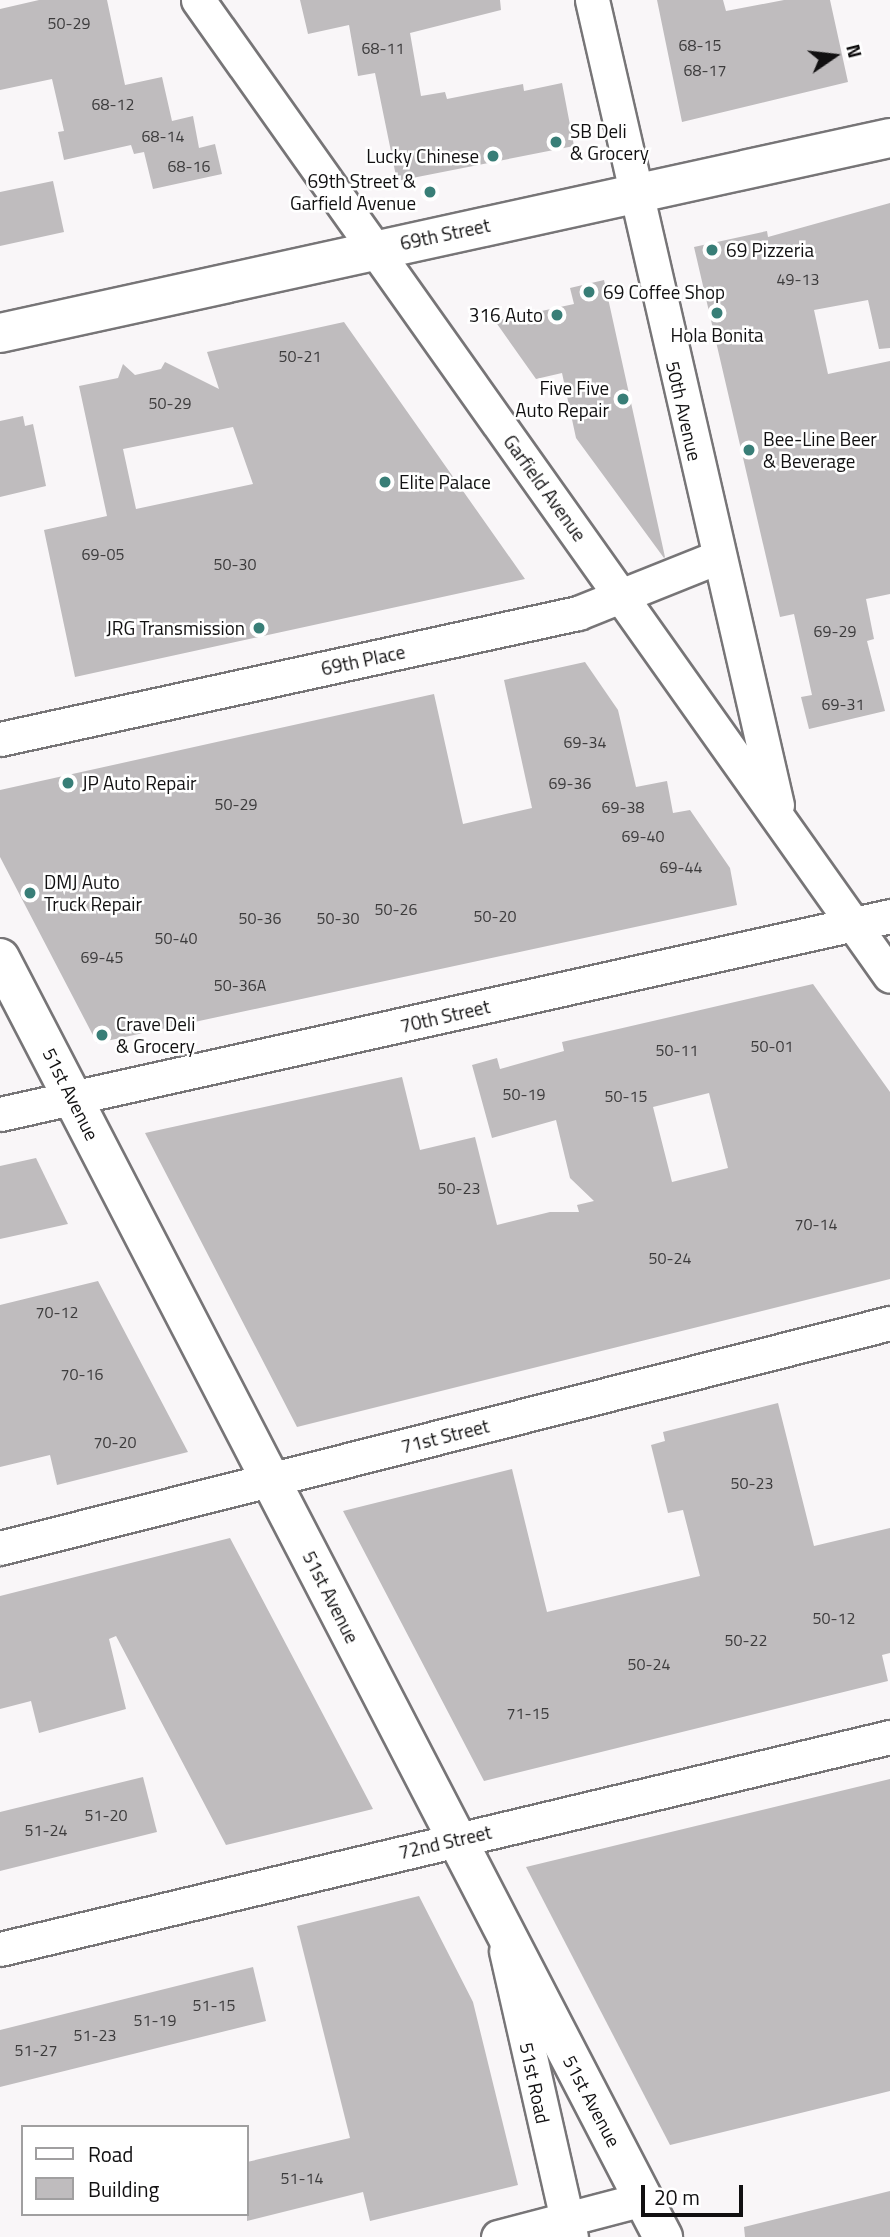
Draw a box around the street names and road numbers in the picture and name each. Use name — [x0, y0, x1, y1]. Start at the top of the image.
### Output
street label: 69th Street — [398, 213, 492, 255]
street label: 50th Avenue — [661, 359, 707, 463]
street label: Garfield Avenue — [499, 430, 591, 546]
street label: 69th Place — [319, 640, 407, 680]
street label: 70th Street — [398, 995, 492, 1037]
street label: 51st Avenue — [38, 1044, 104, 1144]
street label: 71st Street — [399, 1414, 491, 1458]
street label: 51st Avenue — [298, 1547, 364, 1647]
street label: 72nd Street — [396, 1820, 494, 1864]
street label: 51st Road — [515, 2040, 555, 2126]
street label: 51st Avenue — [558, 2051, 626, 2151]

